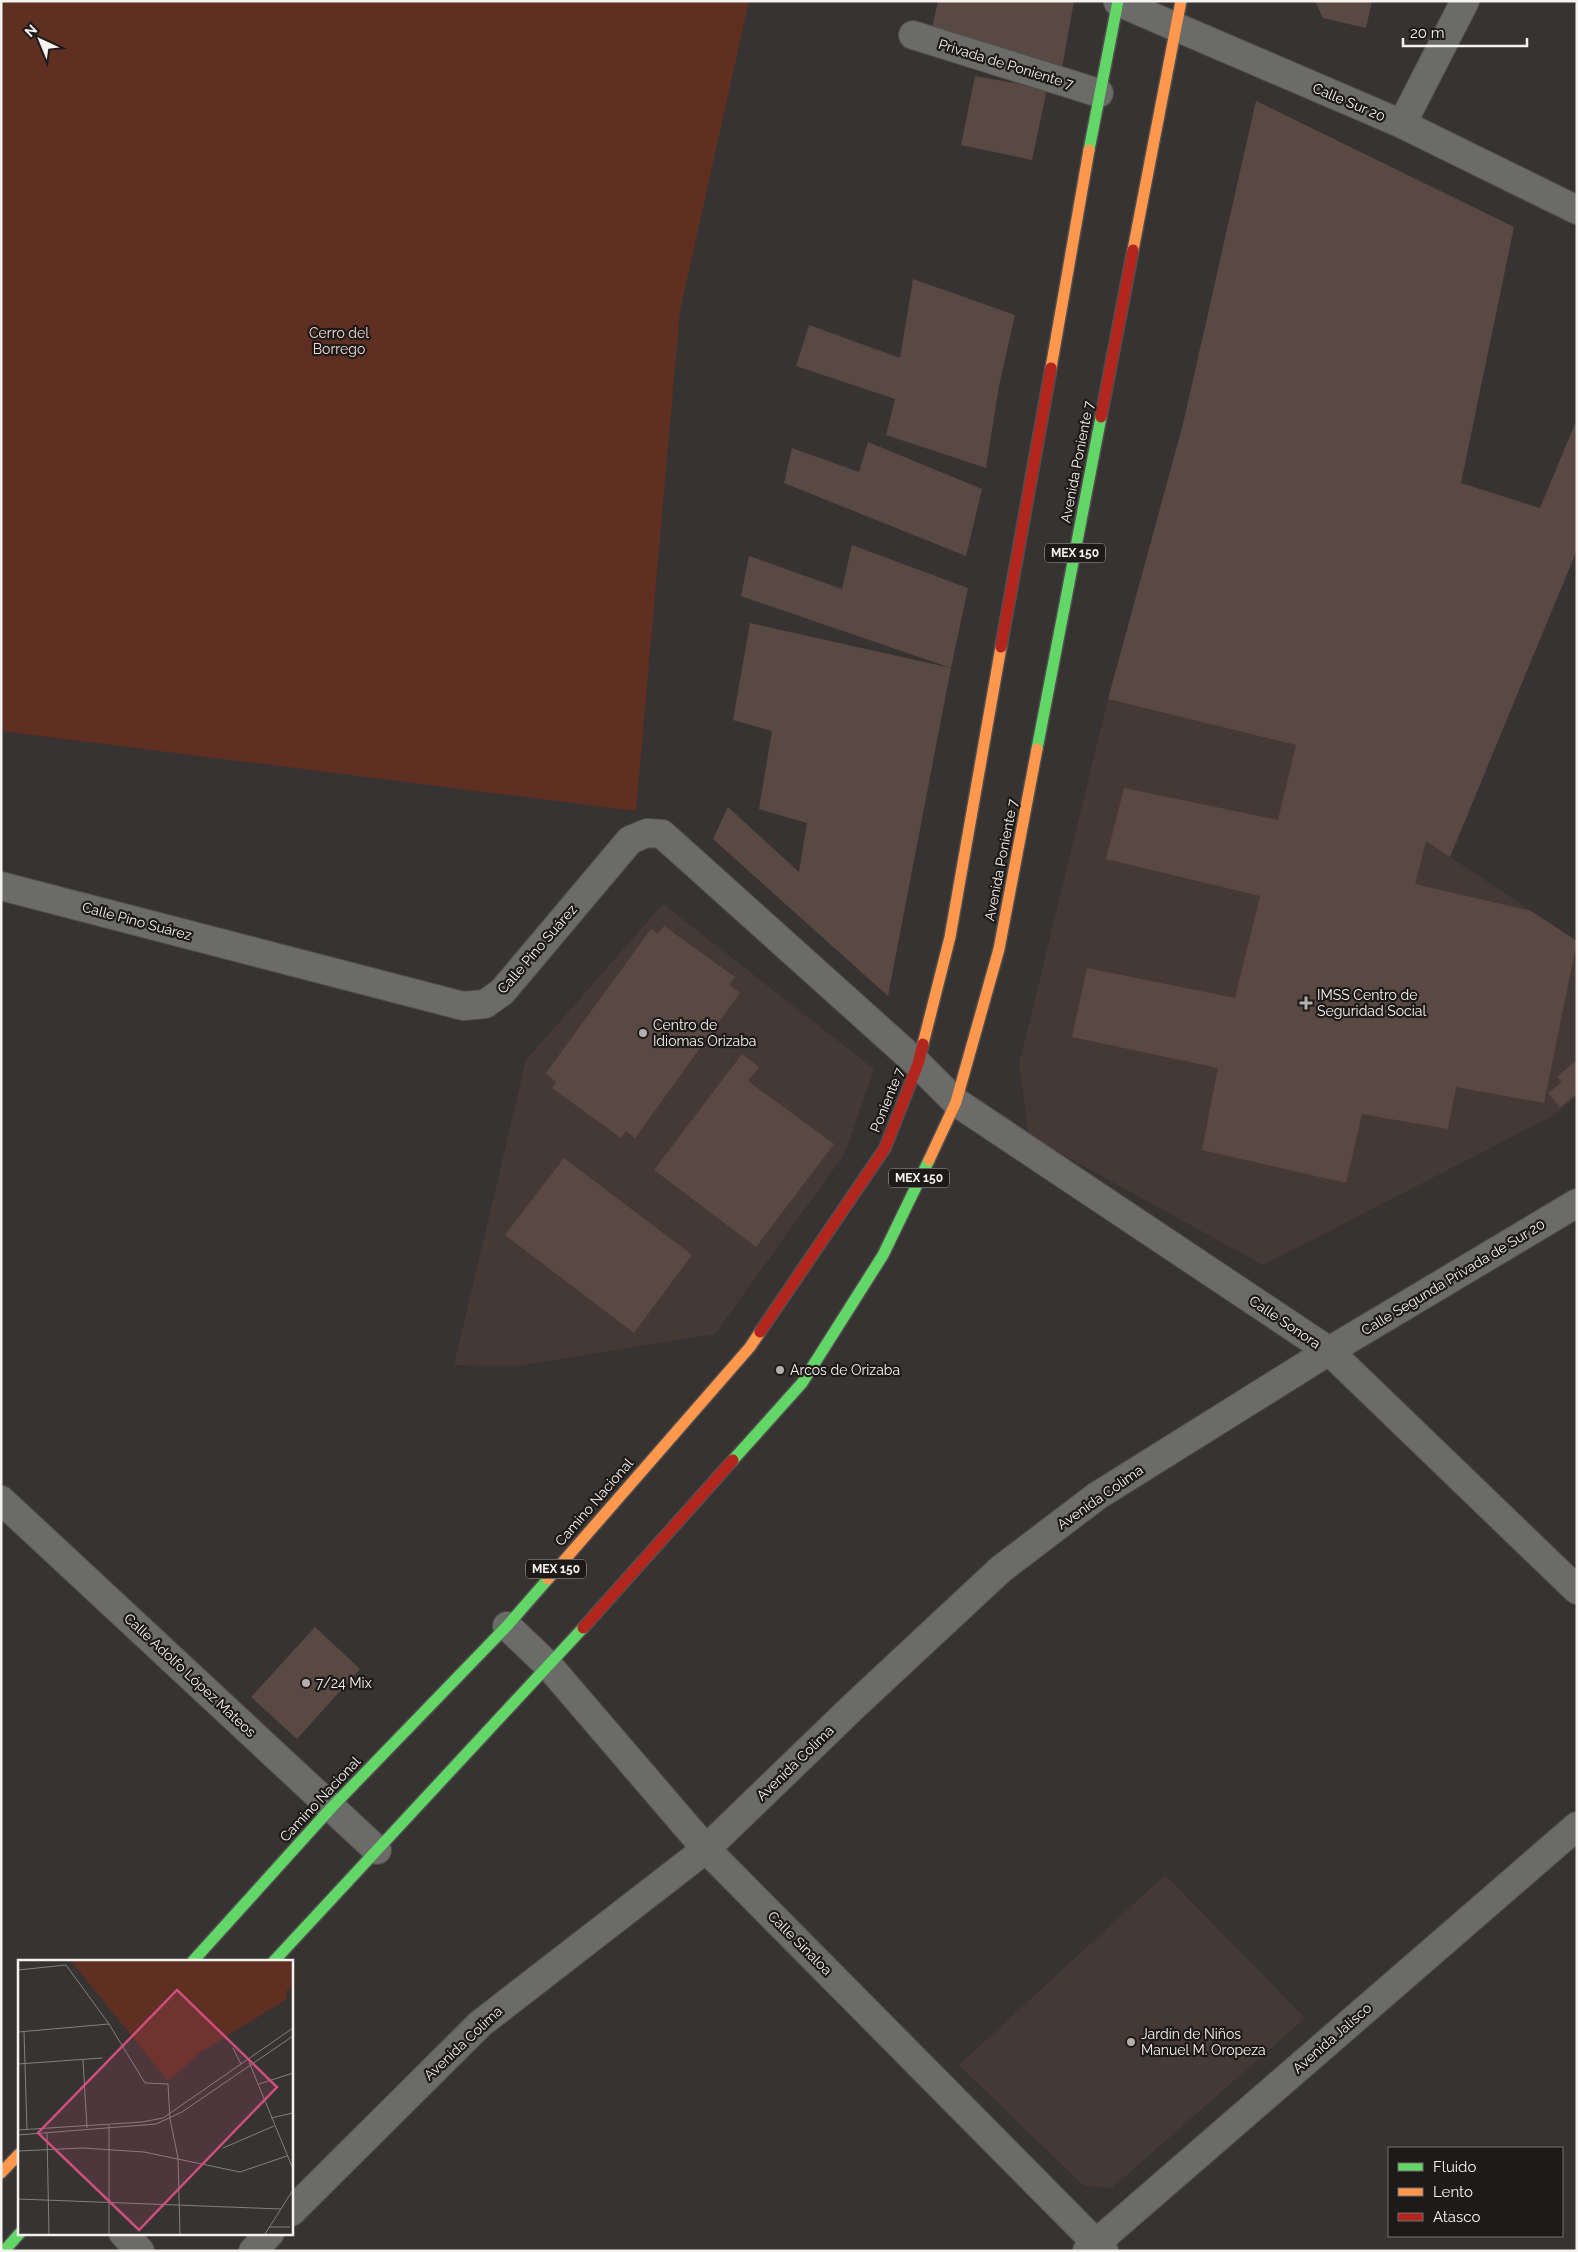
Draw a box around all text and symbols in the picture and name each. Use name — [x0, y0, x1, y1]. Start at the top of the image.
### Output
north arrow — [15, 15, 65, 65]
scale bar — [1403, 15, 1527, 47]
text: N — [22, 21, 40, 40]
text: 20 m — [1410, 24, 1445, 42]
street label: Privada de Poniente 7 — [937, 36, 1076, 92]
street label: Calle Sur 20 — [1310, 79, 1388, 125]
park label: Cerro del Borrego — [309, 325, 369, 357]
street label: Avenida Poniente 7 — [1057, 399, 1097, 524]
road number: MEX 150 — [1045, 544, 1105, 562]
street label: Avenida Poniente 7 — [981, 797, 1021, 922]
street label: Calle Pino Suárez — [81, 899, 194, 943]
street label: Calle Pino Suárez — [494, 901, 580, 997]
place label: IMSS Centro de Seguridad Social — [1317, 987, 1426, 1019]
marker: IMSS Centro de Seguridad Social — [1299, 996, 1313, 1010]
place label: Centro de Idiomas Orizaba — [653, 1017, 757, 1049]
marker: Centro de Idiomas Orizaba — [637, 1027, 649, 1039]
street label: Poniente 7 — [867, 1065, 907, 1135]
road number: MEX 150 — [889, 1168, 949, 1188]
street label: Calle Segunda Privada de Sur 20 — [1358, 1216, 1548, 1338]
street label: Calle Sonora — [1246, 1292, 1324, 1352]
place label: Arcos de Orizaba — [790, 1362, 900, 1378]
marker: Arcos de Orizaba — [774, 1364, 786, 1376]
street label: Camino Nacional — [552, 1455, 636, 1549]
street label: Avenida Colima — [1054, 1462, 1146, 1532]
road number: MEX 150 — [526, 1560, 586, 1578]
street label: Calle Adolfo López Mateos — [121, 1610, 259, 1740]
place label: 7/24 Mix — [316, 1675, 372, 1691]
marker: 7/24 Mix — [300, 1677, 312, 1689]
street label: Avenida Colima — [753, 1722, 837, 1804]
street label: Camino Nacional — [277, 1753, 364, 1845]
street label: Calle Sinaloa — [765, 1908, 835, 1978]
inset map — [18, 1960, 292, 2234]
street label: Avenida Jalisco — [1289, 1999, 1375, 2077]
street label: Avenida Colima — [421, 2003, 505, 2083]
place label: Jardín de Niños Manuel M. Oropeza — [1141, 2026, 1266, 2058]
marker: Jardín de Niños Manuel M. Oropeza — [1125, 2036, 1137, 2048]
legend — [1388, 2147, 1563, 2237]
text: Fluido — [1433, 2158, 1476, 2176]
text: Lento — [1433, 2183, 1473, 2201]
text: Atasco — [1433, 2208, 1480, 2226]

